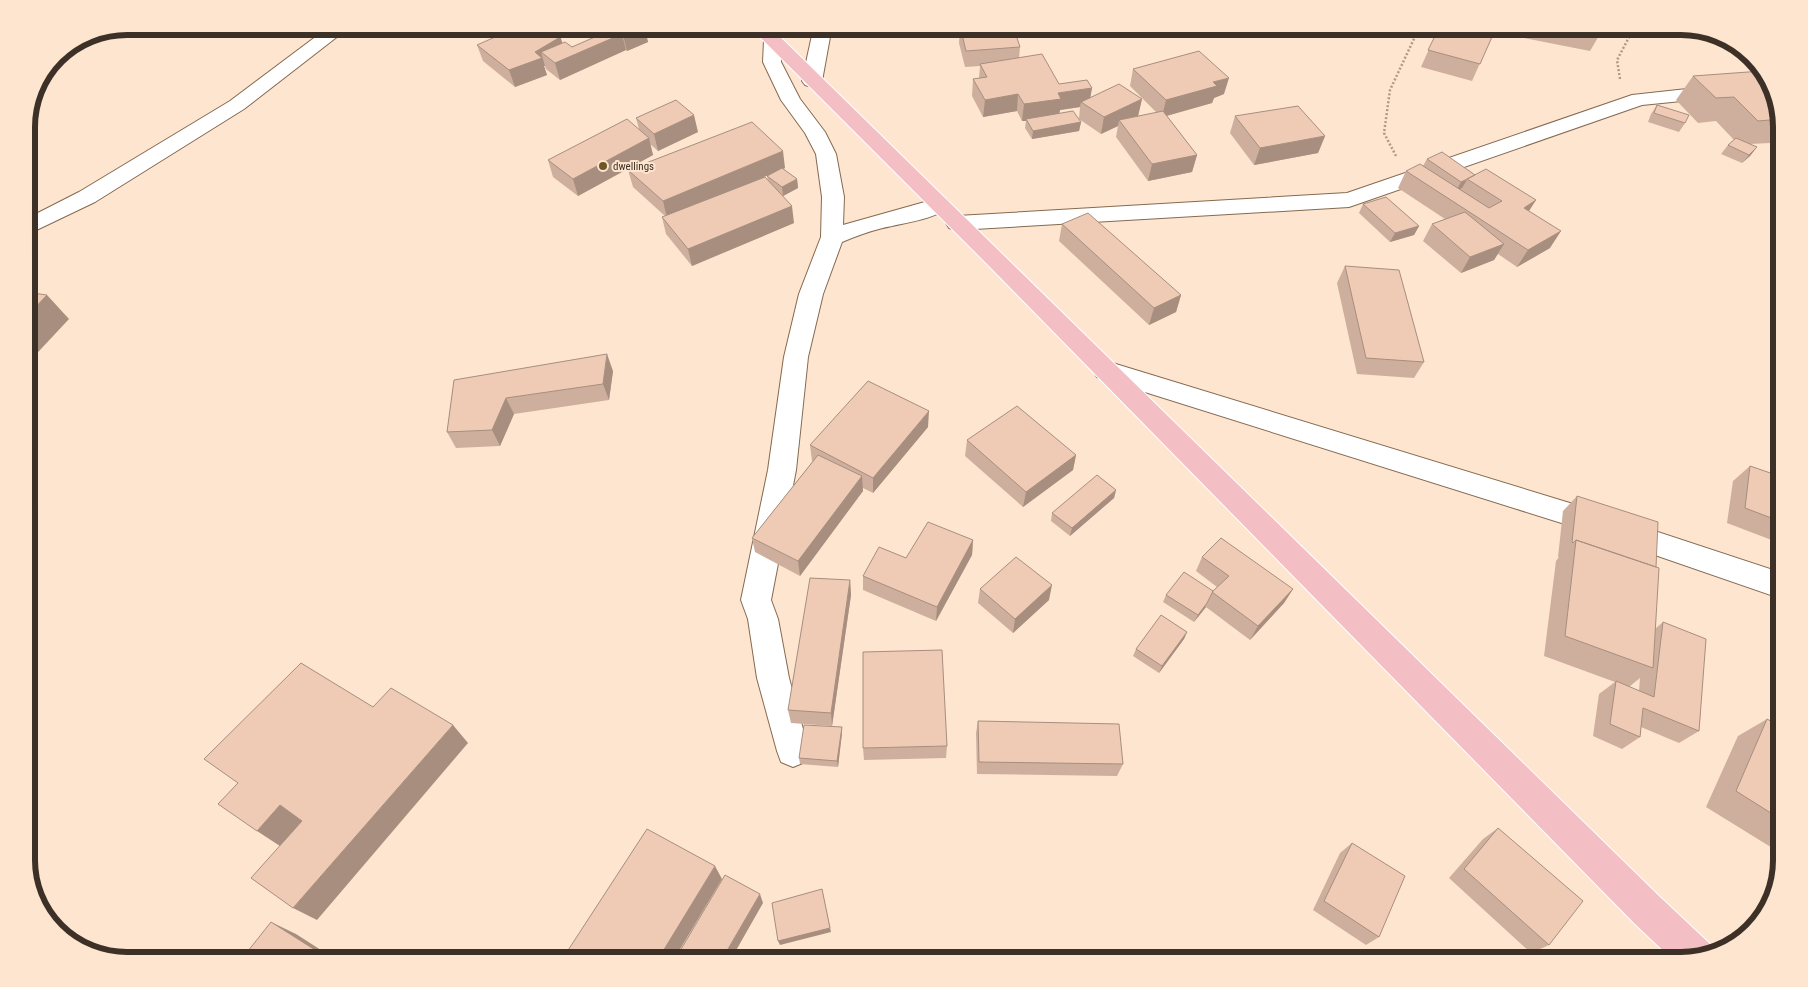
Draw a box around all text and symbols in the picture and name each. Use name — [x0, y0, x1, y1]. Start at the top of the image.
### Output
marker: dwellings — [597, 160, 609, 172]
place label: dwellings — [613, 160, 654, 173]

